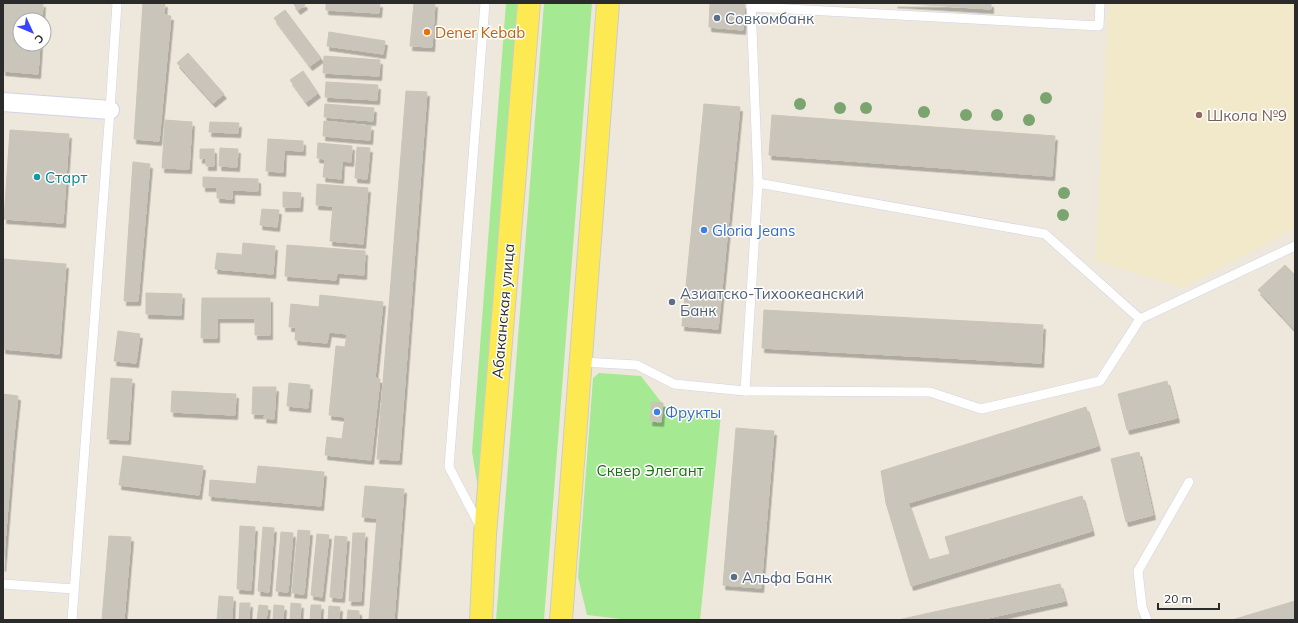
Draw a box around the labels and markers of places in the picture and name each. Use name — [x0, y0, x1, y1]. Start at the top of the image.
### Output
place label: Совкомбанк — [725, 9, 815, 28]
marker: Совкомбанк — [712, 13, 722, 23]
place label: Dener Kebab — [435, 23, 525, 42]
marker: Dener Kebab — [422, 27, 432, 37]
place label: Школа №9 — [1207, 106, 1287, 125]
marker: Школа №9 — [1194, 110, 1204, 120]
place label: Старт — [45, 168, 87, 187]
marker: Старт — [32, 172, 42, 182]
place label: Gloria Jeans — [712, 221, 795, 240]
marker: Gloria Jeans — [699, 225, 709, 235]
place label: Азиатско-Тихоокеанский Банк — [680, 284, 864, 320]
marker: Азиатско-Тихоокеанский Банк — [667, 297, 677, 307]
place label: Фрукты — [665, 403, 721, 422]
marker: Фрукты — [652, 407, 662, 417]
place label: Альфа Банк — [742, 568, 833, 587]
marker: Альфа Банк — [729, 572, 739, 582]

